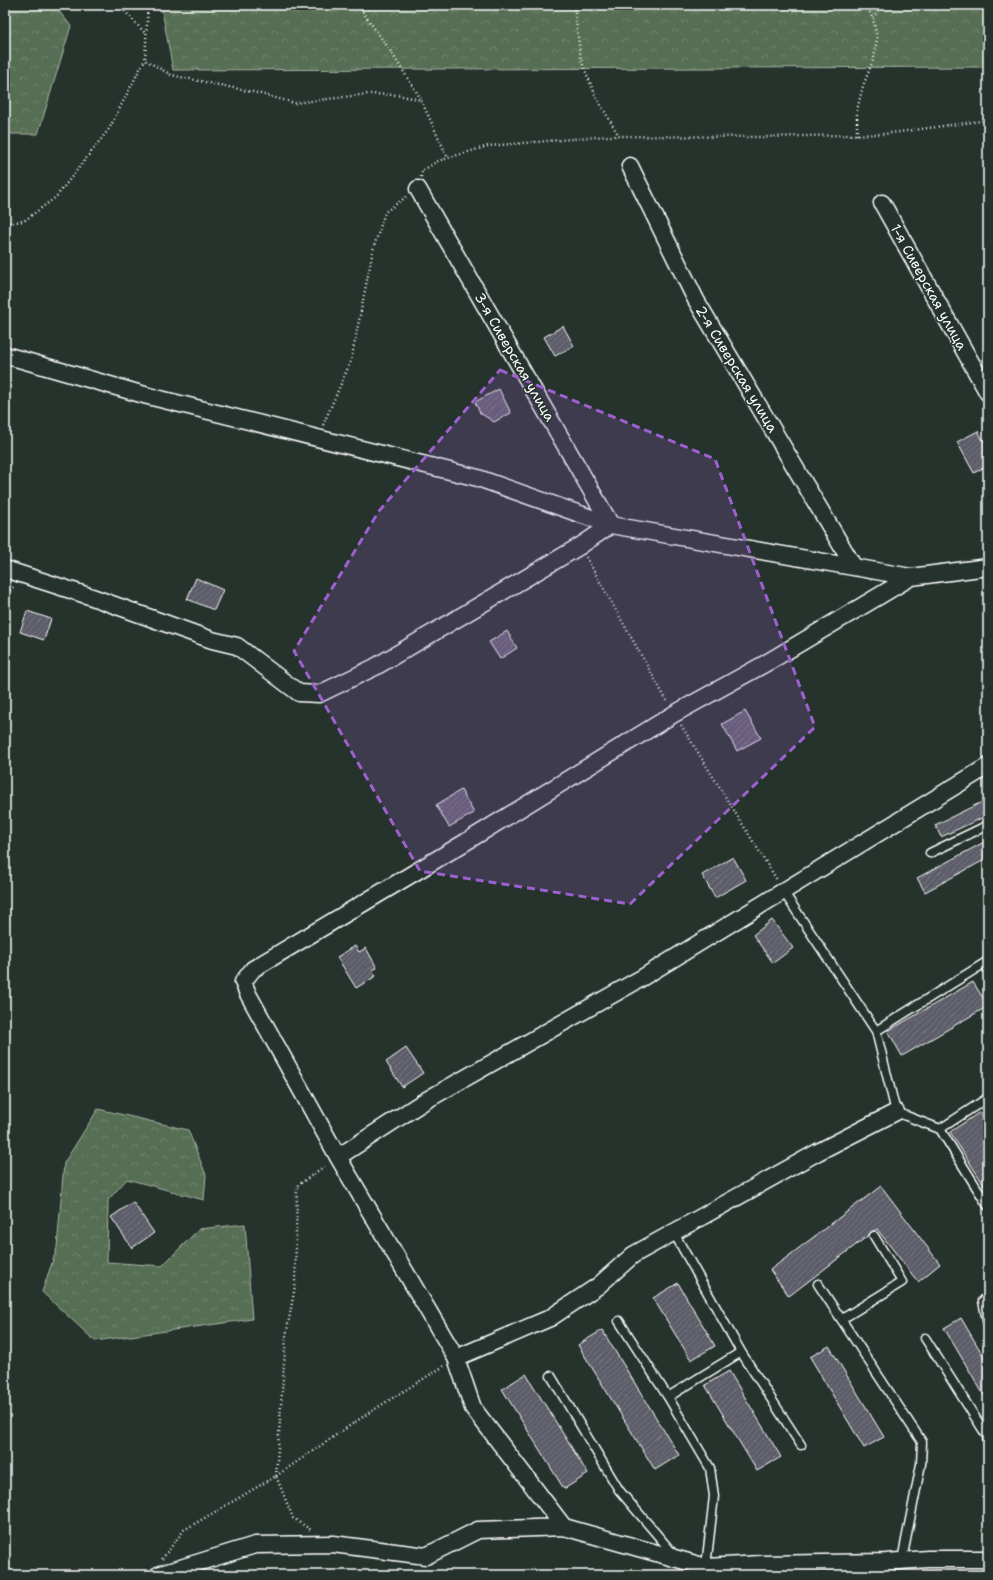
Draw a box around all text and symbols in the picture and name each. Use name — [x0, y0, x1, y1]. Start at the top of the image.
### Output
street label: 1-я Сиверская улица — [887, 221, 971, 354]
street label: 3-я Сиверская улица — [471, 289, 559, 425]
street label: 2-я Сиверская улица — [692, 302, 782, 436]

